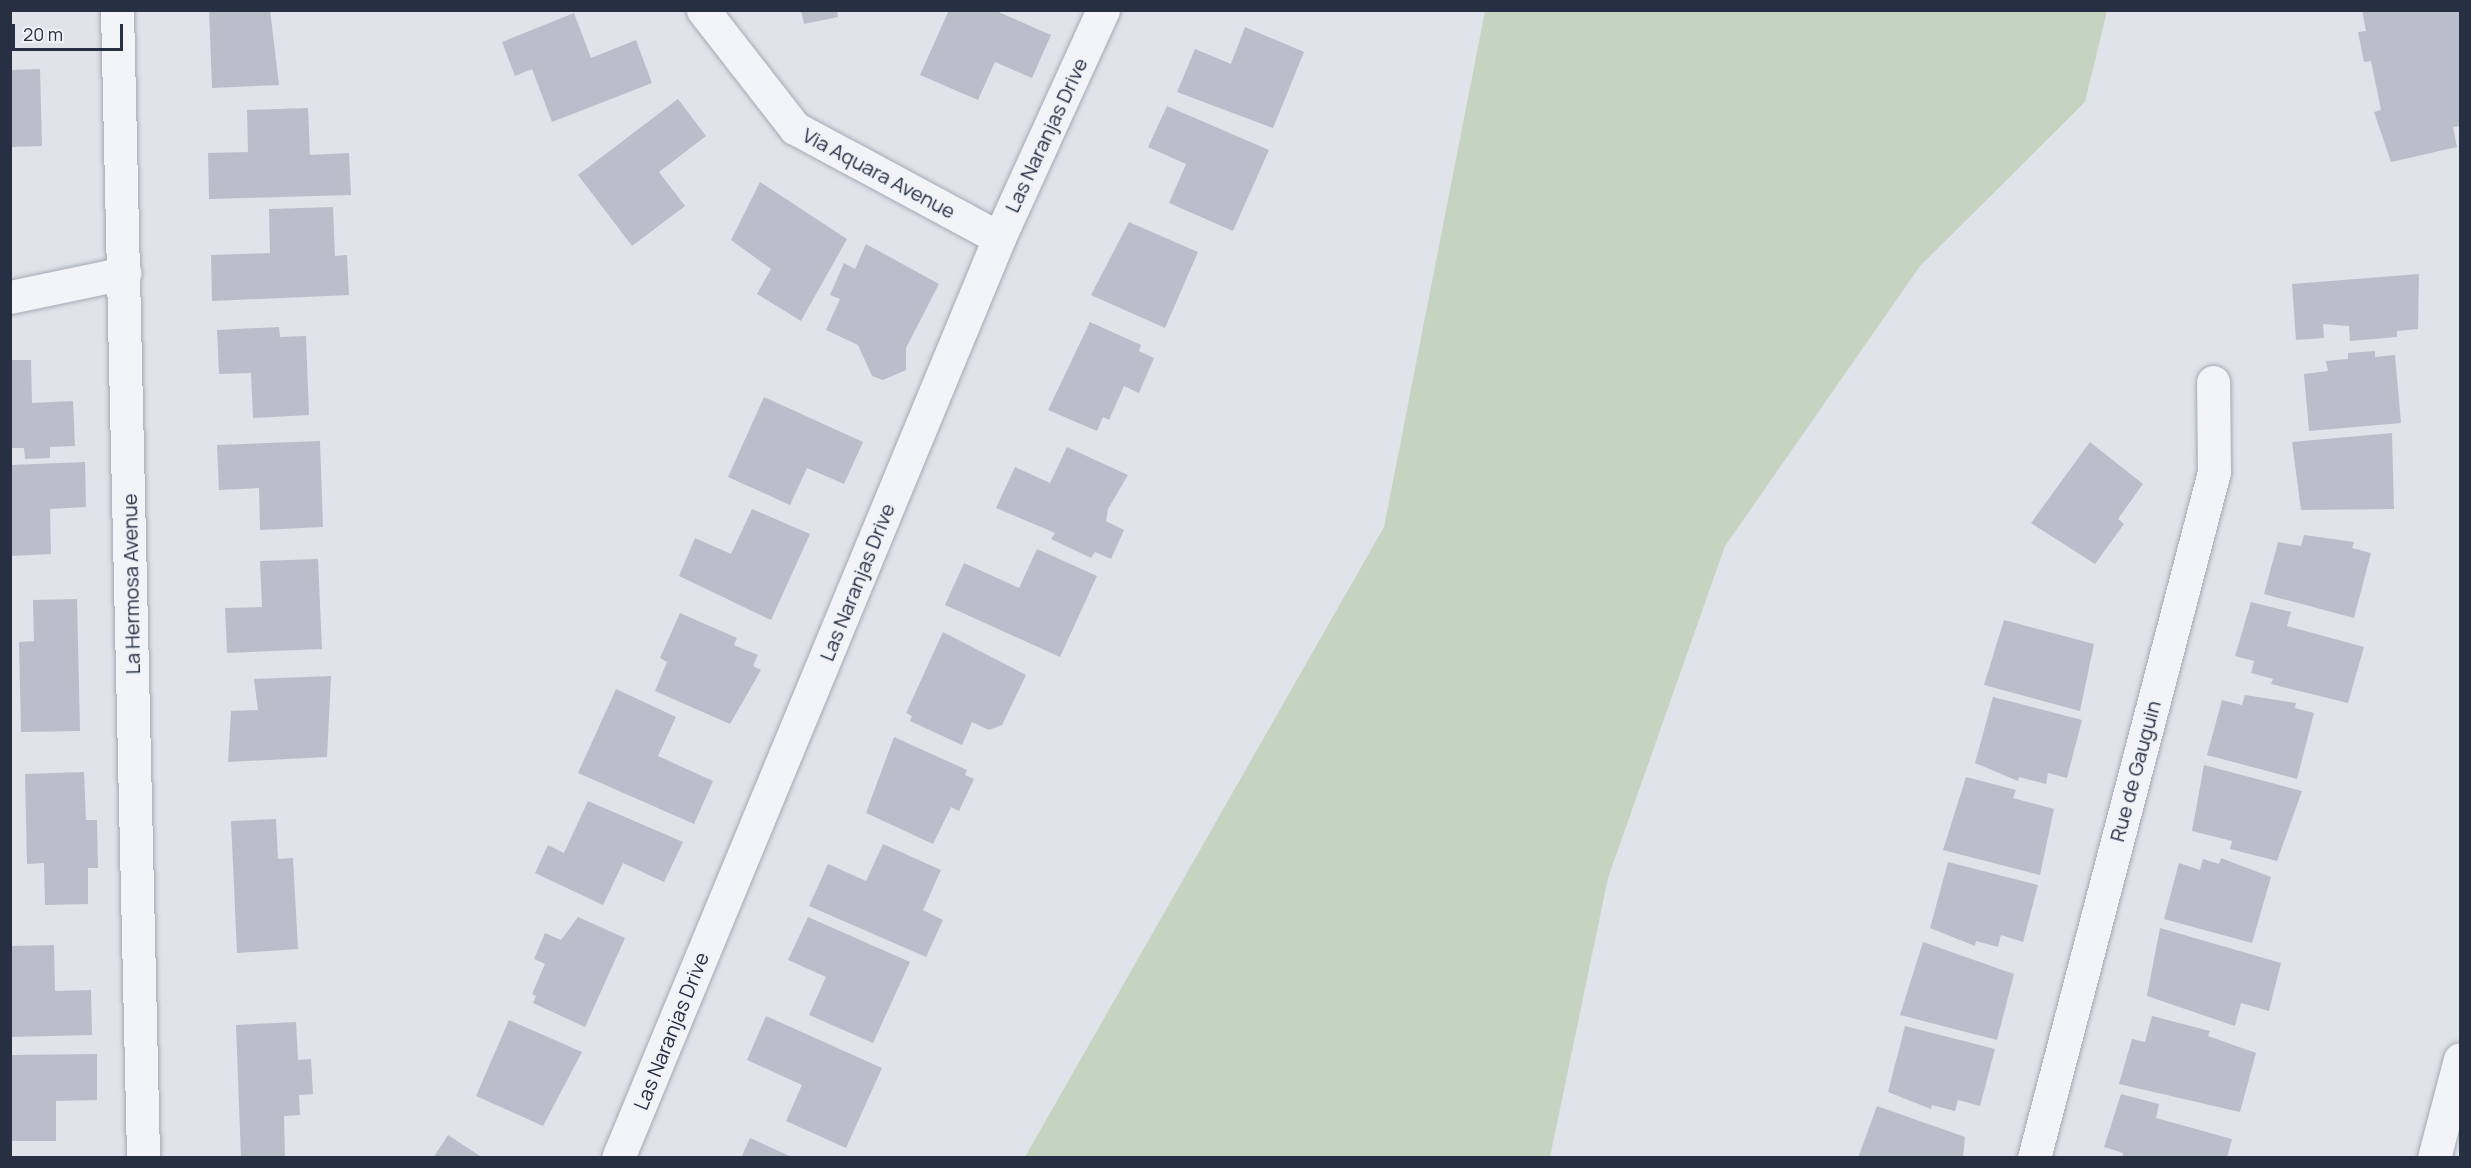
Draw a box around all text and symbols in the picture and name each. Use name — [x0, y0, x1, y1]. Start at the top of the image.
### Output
scale bar — [15, 12, 126, 50]
text: 20 m — [23, 22, 63, 46]
street label: Las Naranjas Drive — [1000, 54, 1092, 216]
street label: Via Aquara Avenue — [799, 123, 959, 223]
street label: La Hermosa Avenue — [117, 493, 145, 675]
street label: Las Naranjas Drive — [814, 500, 900, 664]
street label: Rue de Gauguin — [2105, 698, 2165, 844]
street label: Las Naranjas Drive — [628, 949, 714, 1113]

